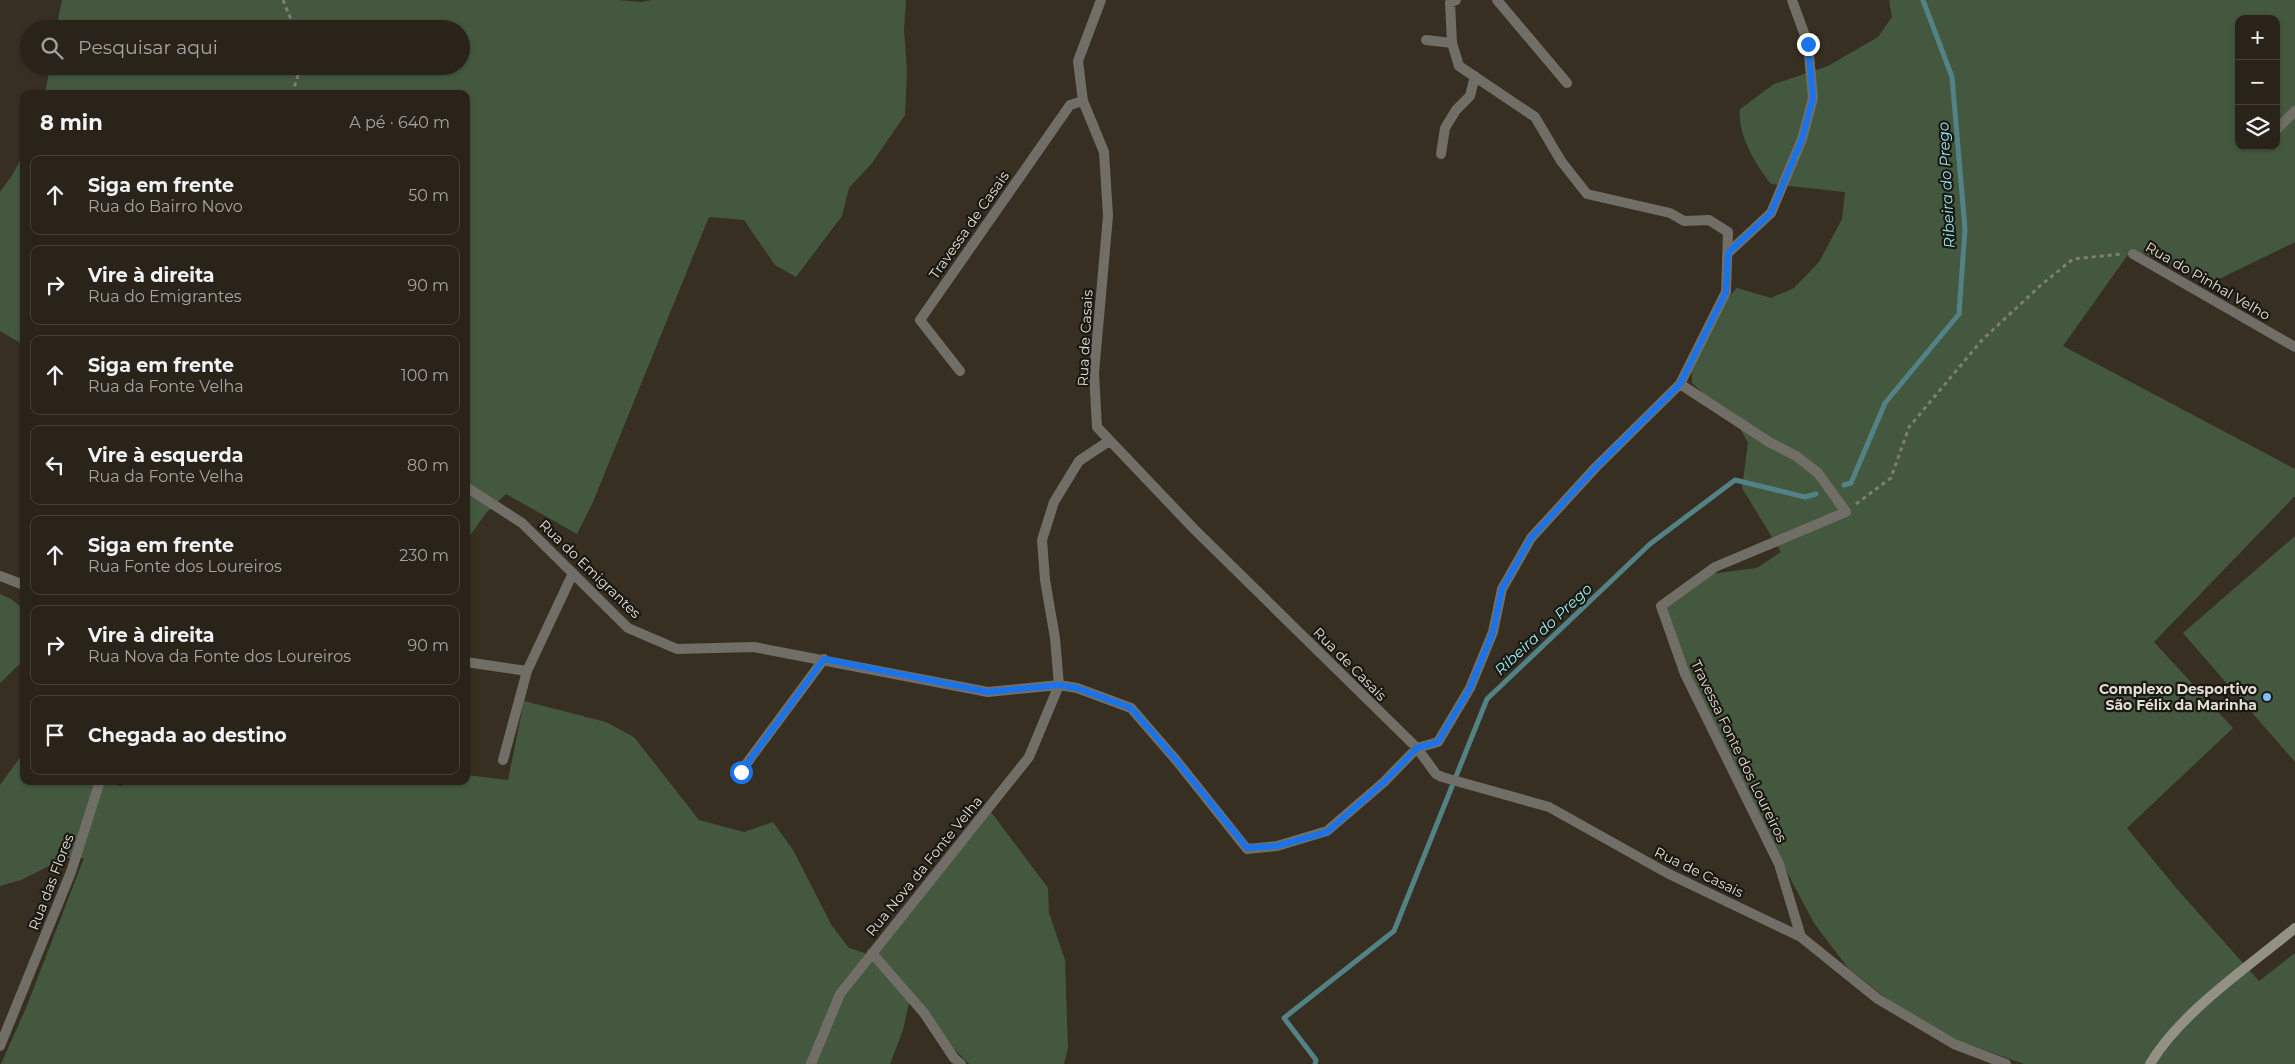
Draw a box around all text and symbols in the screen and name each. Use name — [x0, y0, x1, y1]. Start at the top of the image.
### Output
map controls — [2235, 15, 2280, 150]
button: + — [2235, 15, 2280, 60]
search box — [20, 20, 470, 75]
route end — [1797, 33, 1820, 56]
icon: search — [38, 34, 66, 62]
text: Pesquisar aqui — [78, 36, 218, 59]
button: − — [2235, 60, 2280, 105]
button: layers — [2235, 105, 2280, 150]
text: 8 min — [40, 110, 103, 135]
text: A pé · 640 m — [349, 113, 450, 132]
water label: Ribeira do Prego — [1933, 121, 1959, 249]
street label: Travessa de Casais — [925, 167, 1013, 283]
text: Siga em frente — [88, 174, 234, 197]
icon: ahead — [41, 181, 69, 209]
text: 50 m — [408, 186, 449, 205]
text: Rua do Bairro Novo — [88, 197, 243, 216]
street label: Rua do Pinhal Velho — [2142, 238, 2274, 324]
text: Vire à direita — [88, 264, 215, 287]
icon: right — [41, 271, 69, 299]
text: 90 m — [407, 276, 449, 295]
text: Rua do Emigrantes — [88, 287, 242, 306]
street label: Rua de Casais — [1073, 289, 1097, 387]
text: Siga em frente — [88, 354, 234, 377]
icon: ahead — [41, 361, 69, 389]
text: 100 m — [401, 366, 449, 385]
text: Rua da Fonte Velha — [88, 377, 244, 396]
text: Vire à esquerda — [88, 444, 243, 467]
icon: left — [41, 451, 69, 479]
text: 80 m — [407, 456, 449, 475]
text: Rua da Fonte Velha — [88, 467, 244, 486]
street label: Rua do Emigrantes — [535, 516, 645, 622]
text: Siga em frente — [88, 534, 234, 557]
icon: ahead — [41, 541, 69, 569]
text: 230 m — [399, 546, 449, 565]
text: Rua Fonte dos Loureiros — [88, 557, 282, 576]
water label: Ribeira do Prego — [1490, 579, 1596, 679]
street label: Rua de Casais — [1309, 623, 1391, 705]
text: Vire à direita — [88, 624, 215, 647]
icon: right — [41, 631, 69, 659]
text: 90 m — [407, 636, 449, 655]
text: Rua Nova da Fonte dos Loureiros — [88, 647, 351, 666]
street label: Travessa Fonte dos Loureiros — [1687, 657, 1791, 845]
place label: Complexo Desportivo São Félix da Marinha — [2099, 680, 2257, 714]
marker: Complexo Desportivo São Félix da Marinha — [2261, 691, 2273, 703]
icon: arrive — [41, 721, 69, 749]
text: Chegada ao destino — [88, 724, 287, 747]
route start — [730, 761, 753, 784]
street label: Rua Nova da Fonte Velha — [862, 792, 986, 940]
street label: Rua das Flores — [24, 831, 78, 933]
street label: Rua de Casais — [1652, 843, 1747, 901]

